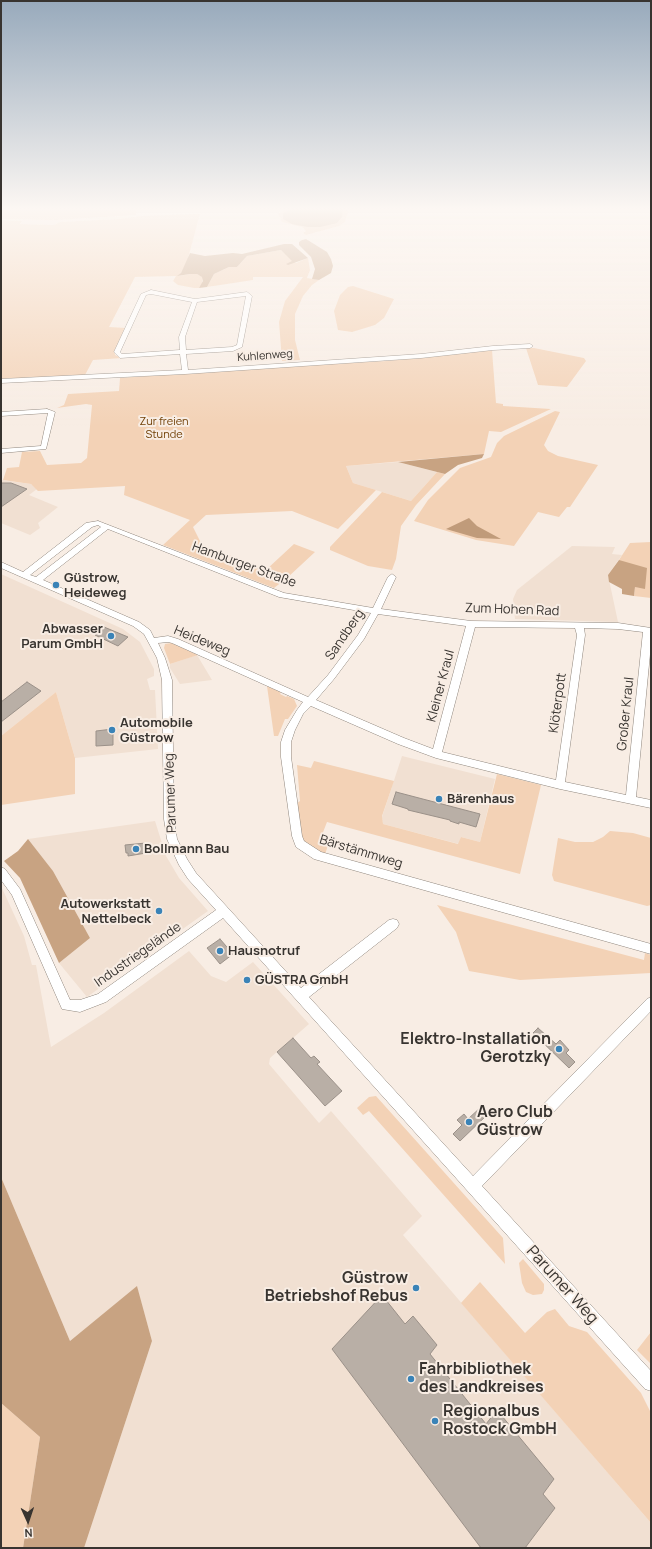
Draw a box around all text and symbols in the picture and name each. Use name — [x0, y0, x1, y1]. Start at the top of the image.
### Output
street label: Kuhlenweg — [237, 347, 293, 365]
park label: Zur freien Stunde — [139, 415, 189, 441]
street label: Hamburger Straße — [190, 539, 298, 591]
place label: Güstrow, Heideweg — [64, 570, 126, 601]
marker: Güstrow, Heideweg — [51, 580, 61, 590]
street label: Zum Hohen Rad — [465, 601, 559, 619]
street label: Sandberg — [322, 607, 368, 663]
place label: Abwasser Parum GmbH — [21, 621, 103, 652]
street label: Heideweg — [171, 623, 233, 659]
marker: Abwasser Parum GmbH — [106, 631, 116, 641]
street label: Kleiner Kraul — [424, 648, 458, 724]
street label: Klöterpott — [546, 672, 570, 734]
street label: Großer Kraul — [614, 676, 638, 752]
place label: Automobile Güstrow — [120, 715, 193, 746]
marker: Automobile Güstrow — [107, 725, 117, 735]
street label: Parumer Weg — [162, 753, 180, 833]
place label: Bärenhaus — [447, 791, 514, 807]
marker: Bärenhaus — [434, 794, 444, 804]
street label: Bärstämmweg — [318, 832, 404, 872]
place label: Bollmann Bau — [144, 841, 229, 857]
marker: Bollmann Bau — [131, 844, 141, 854]
place label: Autowerkstatt Nettelbeck — [60, 896, 151, 927]
marker: Autowerkstatt Nettelbeck — [154, 906, 164, 916]
street label: Industriegelände — [92, 919, 184, 991]
place label: Hausnotruf — [228, 943, 300, 959]
marker: Hausnotruf — [215, 946, 225, 956]
place label: GÜSTRA GmbH — [255, 972, 348, 988]
marker: GÜSTRA GmbH — [242, 975, 252, 985]
place label: Elektro-Installation Gerotzky — [400, 1030, 551, 1068]
marker: Elektro-Installation Gerotzky — [554, 1044, 564, 1054]
place label: Aero Club Güstrow — [477, 1103, 553, 1141]
marker: Aero Club Güstrow — [464, 1117, 474, 1127]
street label: Parumer Weg — [522, 1242, 602, 1328]
place label: Güstrow Betriebshof Rebus — [265, 1269, 408, 1307]
marker: Güstrow Betriebshof Rebus — [411, 1283, 421, 1293]
place label: Fahrbibliothek des Landkreises — [419, 1360, 544, 1398]
marker: Fahrbibliothek des Landkreises — [406, 1374, 416, 1384]
place label: Regionalbus Rostock GmbH — [443, 1402, 557, 1440]
marker: Regionalbus Rostock GmbH — [430, 1416, 440, 1426]
north arrow — [8, 1501, 48, 1541]
text: N — [24, 1526, 33, 1541]

